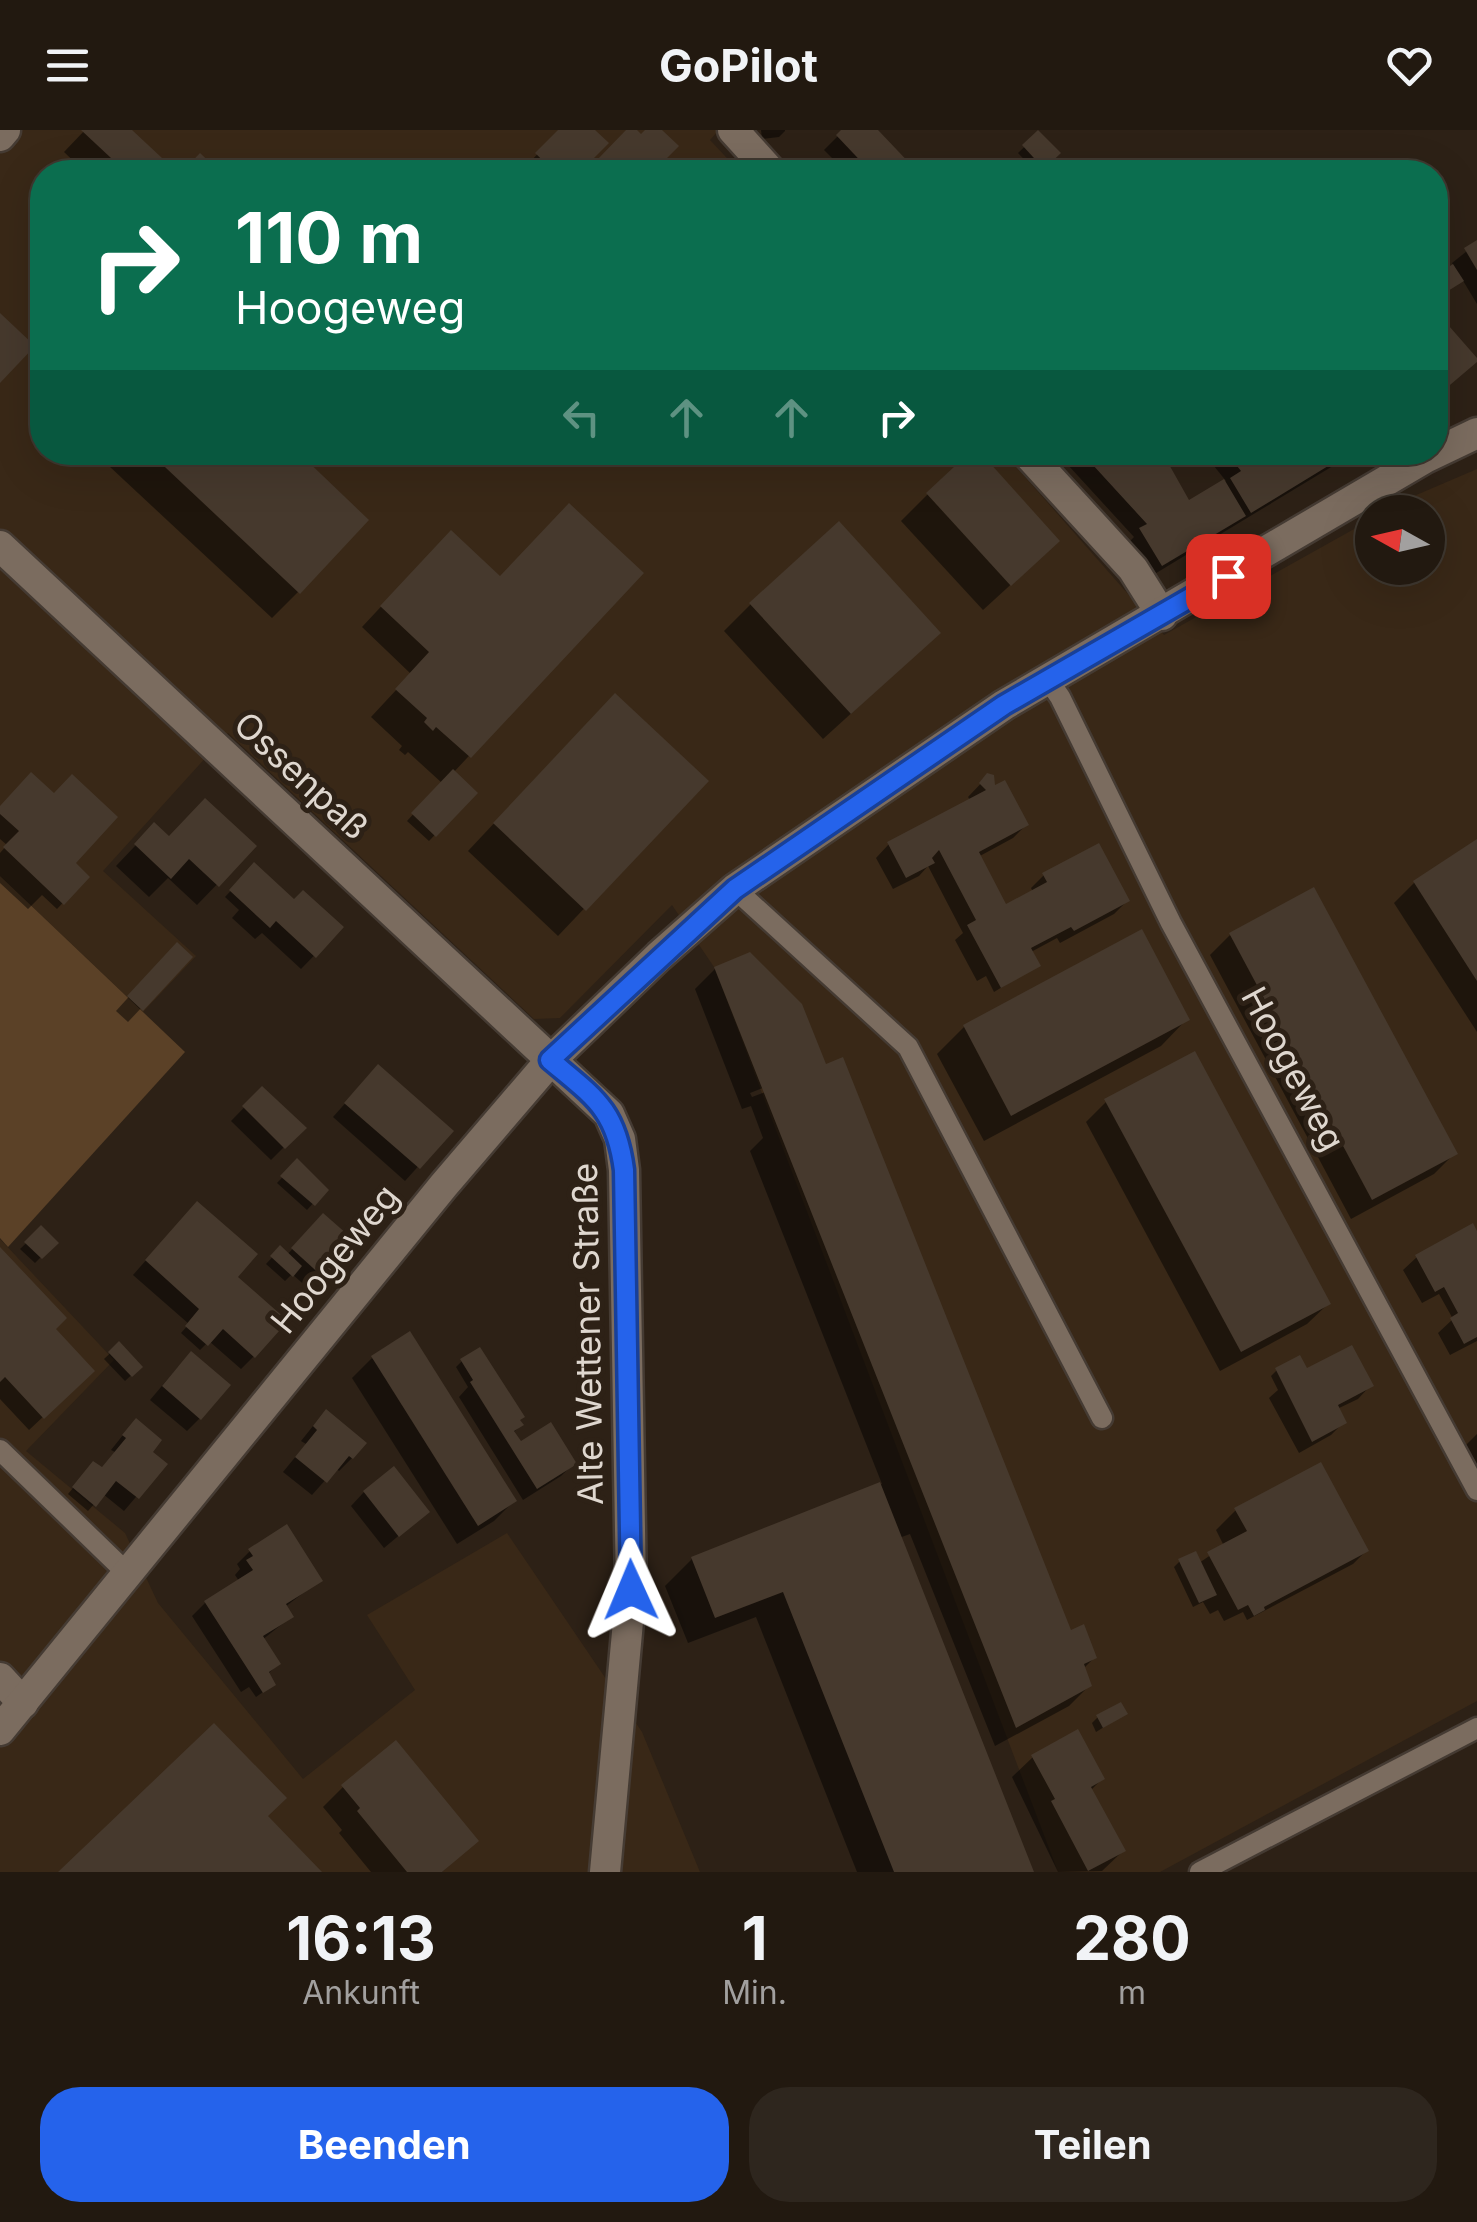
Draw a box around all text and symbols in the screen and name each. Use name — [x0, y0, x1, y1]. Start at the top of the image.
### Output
icon: menu — [40, 38, 95, 93]
text: GoPilot — [659, 38, 818, 93]
icon: heart — [1382, 38, 1437, 93]
text: 110 m — [235, 195, 423, 280]
icon: right — [70, 200, 200, 330]
text: Hoogeweg — [235, 280, 465, 335]
icon: left — [554, 390, 609, 445]
icon: ahead — [659, 390, 714, 445]
icon: ahead — [764, 390, 819, 445]
icon: right — [869, 390, 924, 445]
north arrow — [1355, 495, 1445, 585]
map controls — [1355, 495, 1445, 585]
pin — [1186, 534, 1271, 619]
icon: arrive — [1201, 549, 1256, 604]
street label: Ossenpaß — [226, 703, 377, 848]
street label: Hoogeweg — [1233, 980, 1354, 1157]
street label: Alte Wettener Straße — [563, 1162, 611, 1506]
street label: Hoogeweg — [262, 1176, 407, 1341]
position arrow — [579, 1538, 683, 1642]
text: 16:13 — [286, 1902, 436, 1974]
text: 1 — [742, 1902, 768, 1974]
text: 280 — [1073, 1902, 1191, 1974]
text: Ankunft — [302, 1973, 420, 2012]
text: Min. — [722, 1973, 787, 2012]
text: m — [1118, 1973, 1146, 2012]
button: Beenden — [40, 2087, 729, 2202]
button: Teilen — [749, 2087, 1437, 2202]

